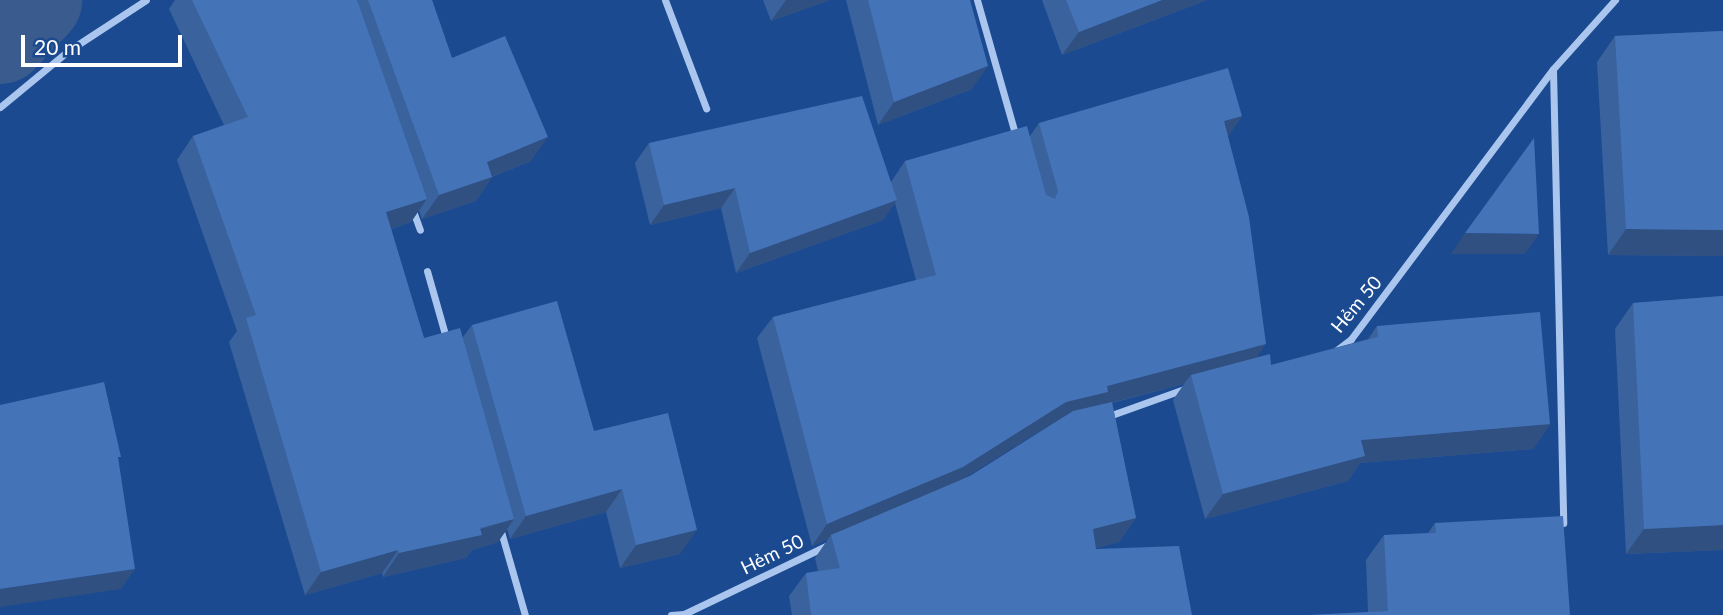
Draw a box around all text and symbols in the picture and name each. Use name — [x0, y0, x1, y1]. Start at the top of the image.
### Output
scale bar — [24, 21, 186, 65]
text: 20 m — [34, 34, 81, 59]
street label: Hẻm 50 — [1326, 271, 1386, 337]
street label: Hẻm 50 — [737, 529, 807, 579]

